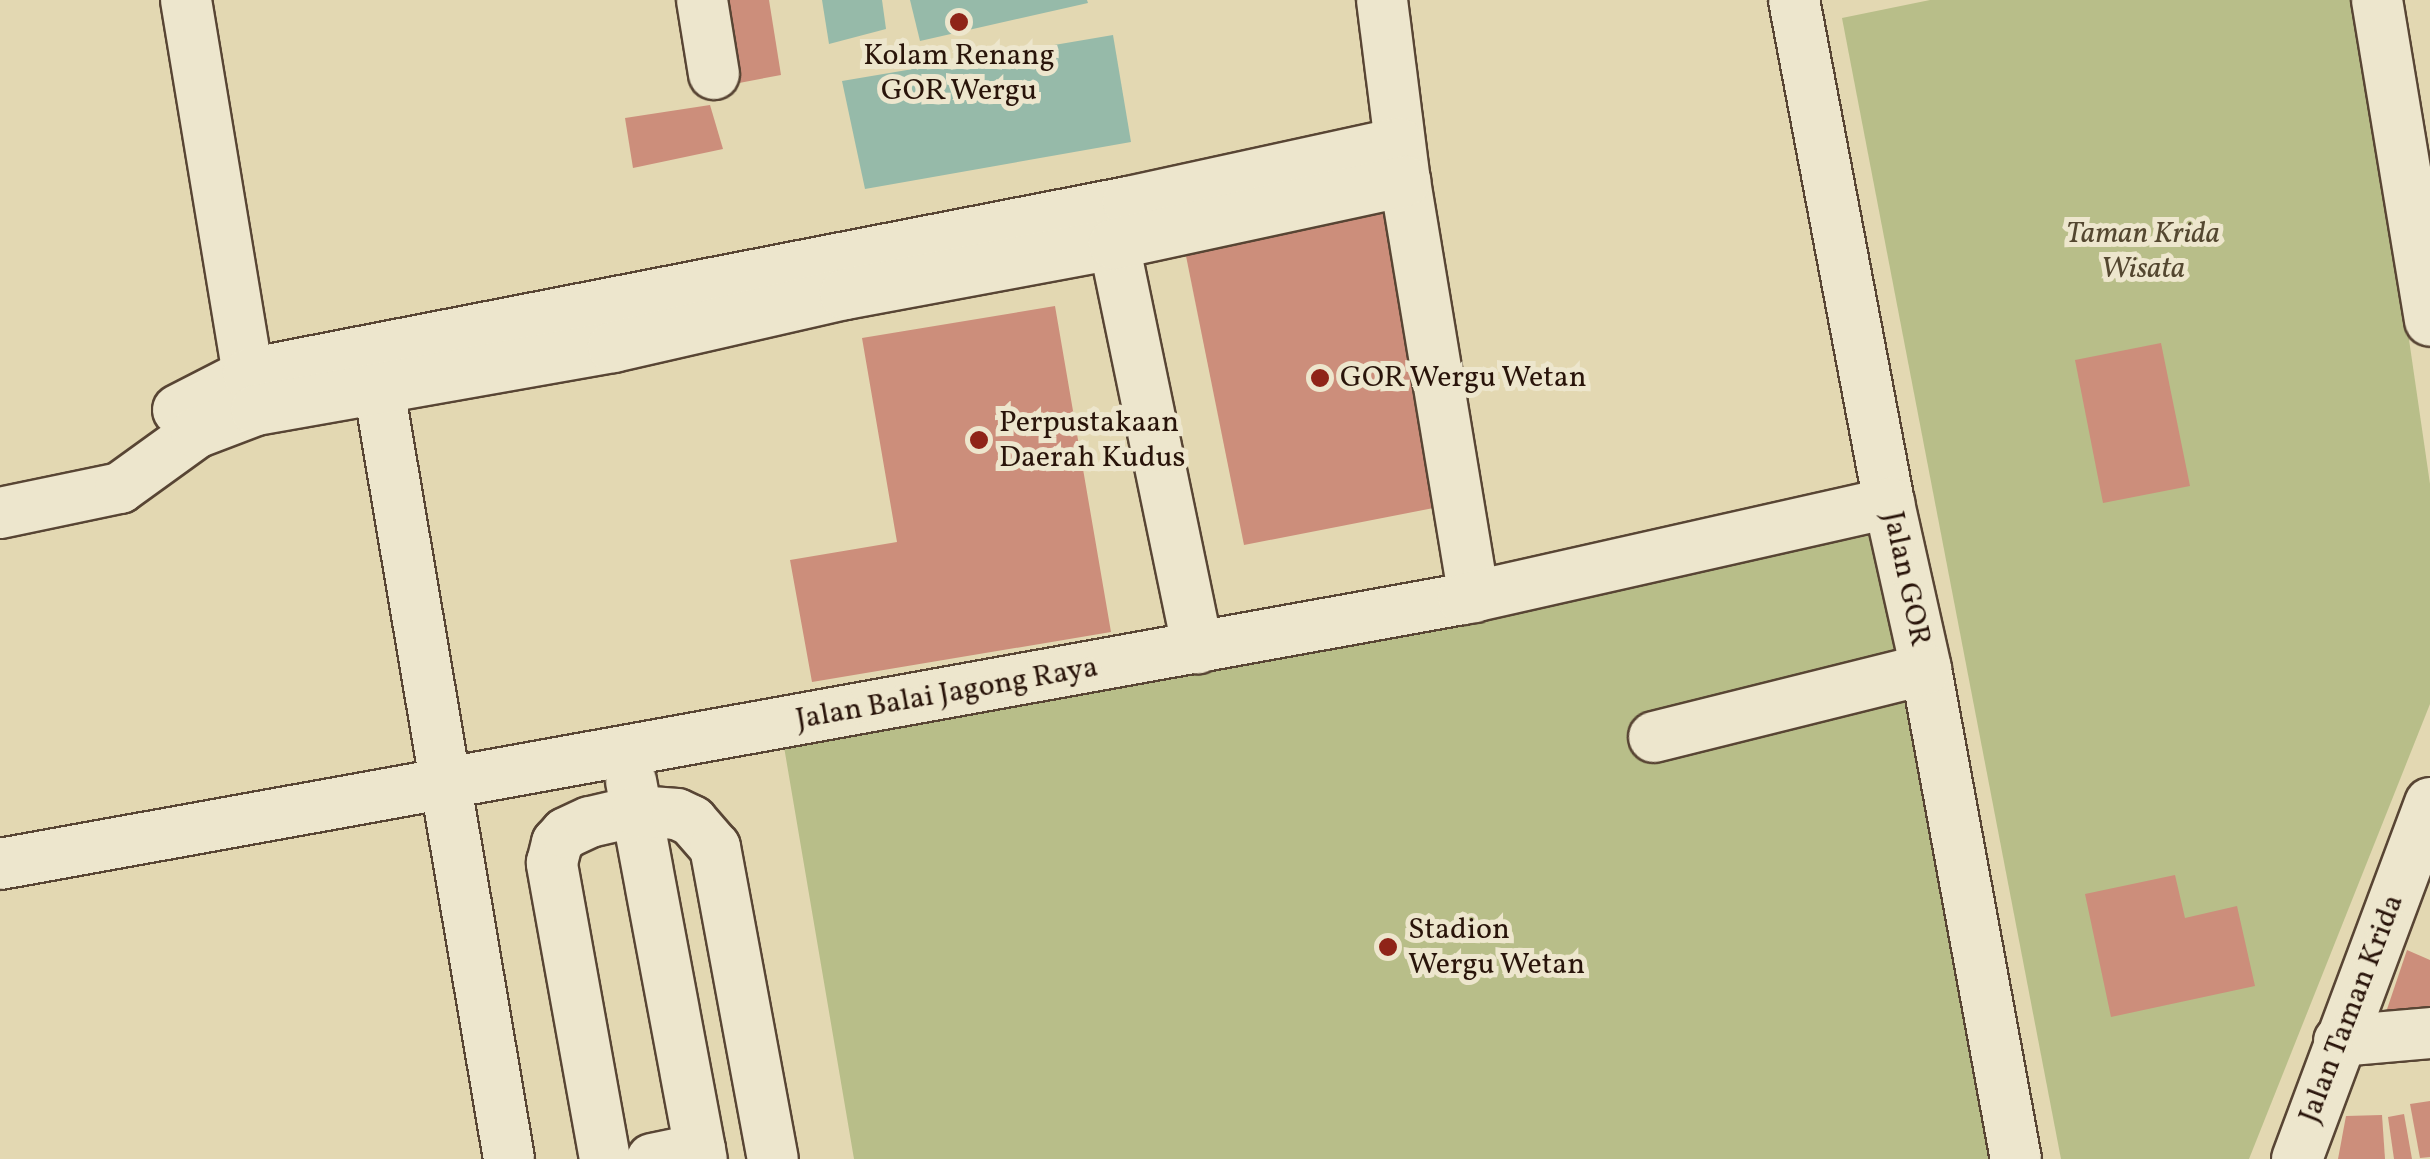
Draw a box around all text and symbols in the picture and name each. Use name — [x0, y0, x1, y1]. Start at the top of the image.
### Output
marker: Kolam Renang GOR Wergu — [948, 11, 970, 33]
place label: Kolam Renang GOR Wergu — [863, 38, 1055, 108]
park label: Taman Krida Wisata — [2066, 216, 2220, 286]
place label: GOR Wergu Wetan — [1340, 360, 1588, 396]
marker: GOR Wergu Wetan — [1309, 367, 1331, 389]
place label: Perpustakaan Daerah Kudus — [999, 405, 1185, 476]
marker: Perpustakaan Daerah Kudus — [968, 429, 990, 451]
street label: Jalan GOR — [1874, 508, 1938, 650]
street label: Jalan Balai Jagong Raya — [793, 650, 1101, 738]
street label: Jalan Taman Krida — [2292, 889, 2412, 1129]
place label: Stadion Wergu Wetan — [1408, 912, 1586, 982]
marker: Stadion Wergu Wetan — [1377, 936, 1399, 958]

